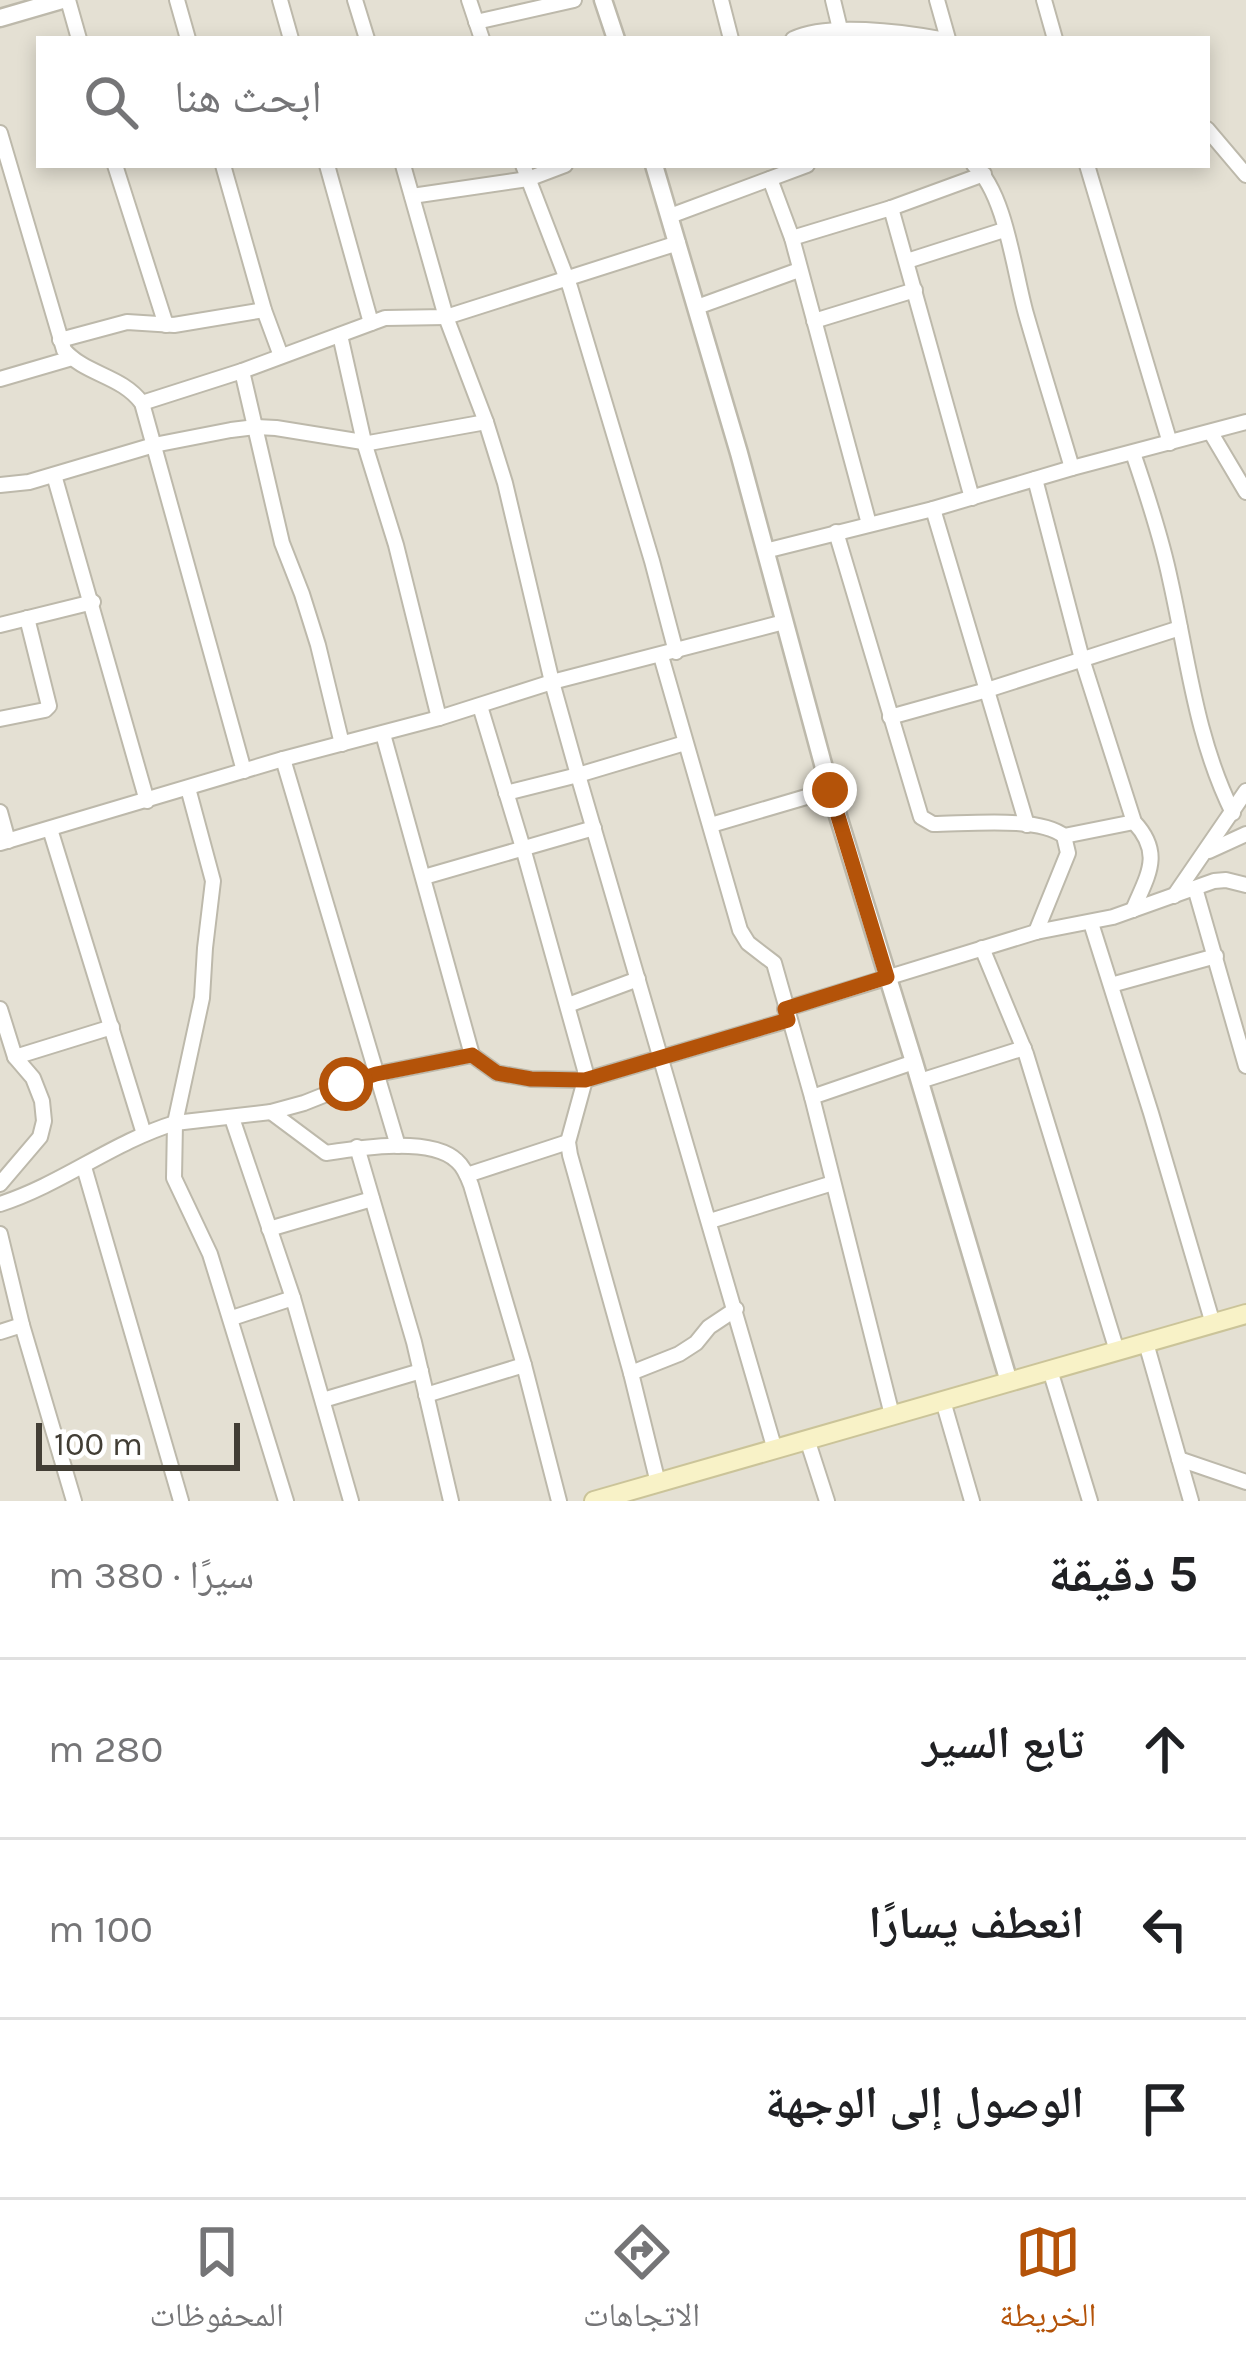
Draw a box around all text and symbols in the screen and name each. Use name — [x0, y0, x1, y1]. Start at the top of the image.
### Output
search box — [36, 36, 1210, 168]
icon: search — [78, 69, 144, 135]
text: ابحث هنا — [174, 71, 322, 123]
route end — [803, 763, 857, 817]
route start — [319, 1057, 373, 1111]
scale bar — [36, 1417, 240, 1470]
text: 100 m — [54, 1425, 143, 1463]
text: 5 دقيقة — [1048, 1544, 1198, 1604]
text: سيرًا · 380 m — [48, 1552, 254, 1598]
icon: ahead — [1132, 1716, 1198, 1782]
text: تابع السير — [922, 1717, 1084, 1769]
text: 280 m — [48, 1726, 163, 1772]
icon: left — [1132, 1896, 1198, 1962]
text: انعطف يسارًا — [869, 1897, 1084, 1949]
text: 100 m — [48, 1906, 153, 1952]
icon: arrive — [1132, 2076, 1198, 2142]
text: الوصول إلى الوجهة — [765, 2077, 1084, 2129]
tab: المحفوظات — [150, 2219, 284, 2347]
tab: الاتجاهات — [583, 2219, 700, 2347]
tab: الخريطة — [999, 2219, 1096, 2347]

